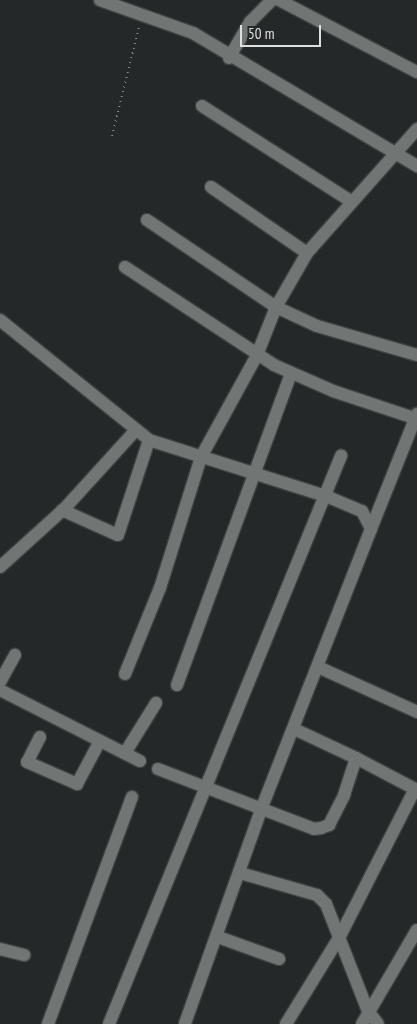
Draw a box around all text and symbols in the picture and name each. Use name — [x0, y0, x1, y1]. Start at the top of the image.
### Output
scale bar — [242, 15, 323, 47]
text: 50 m — [248, 24, 274, 43]

